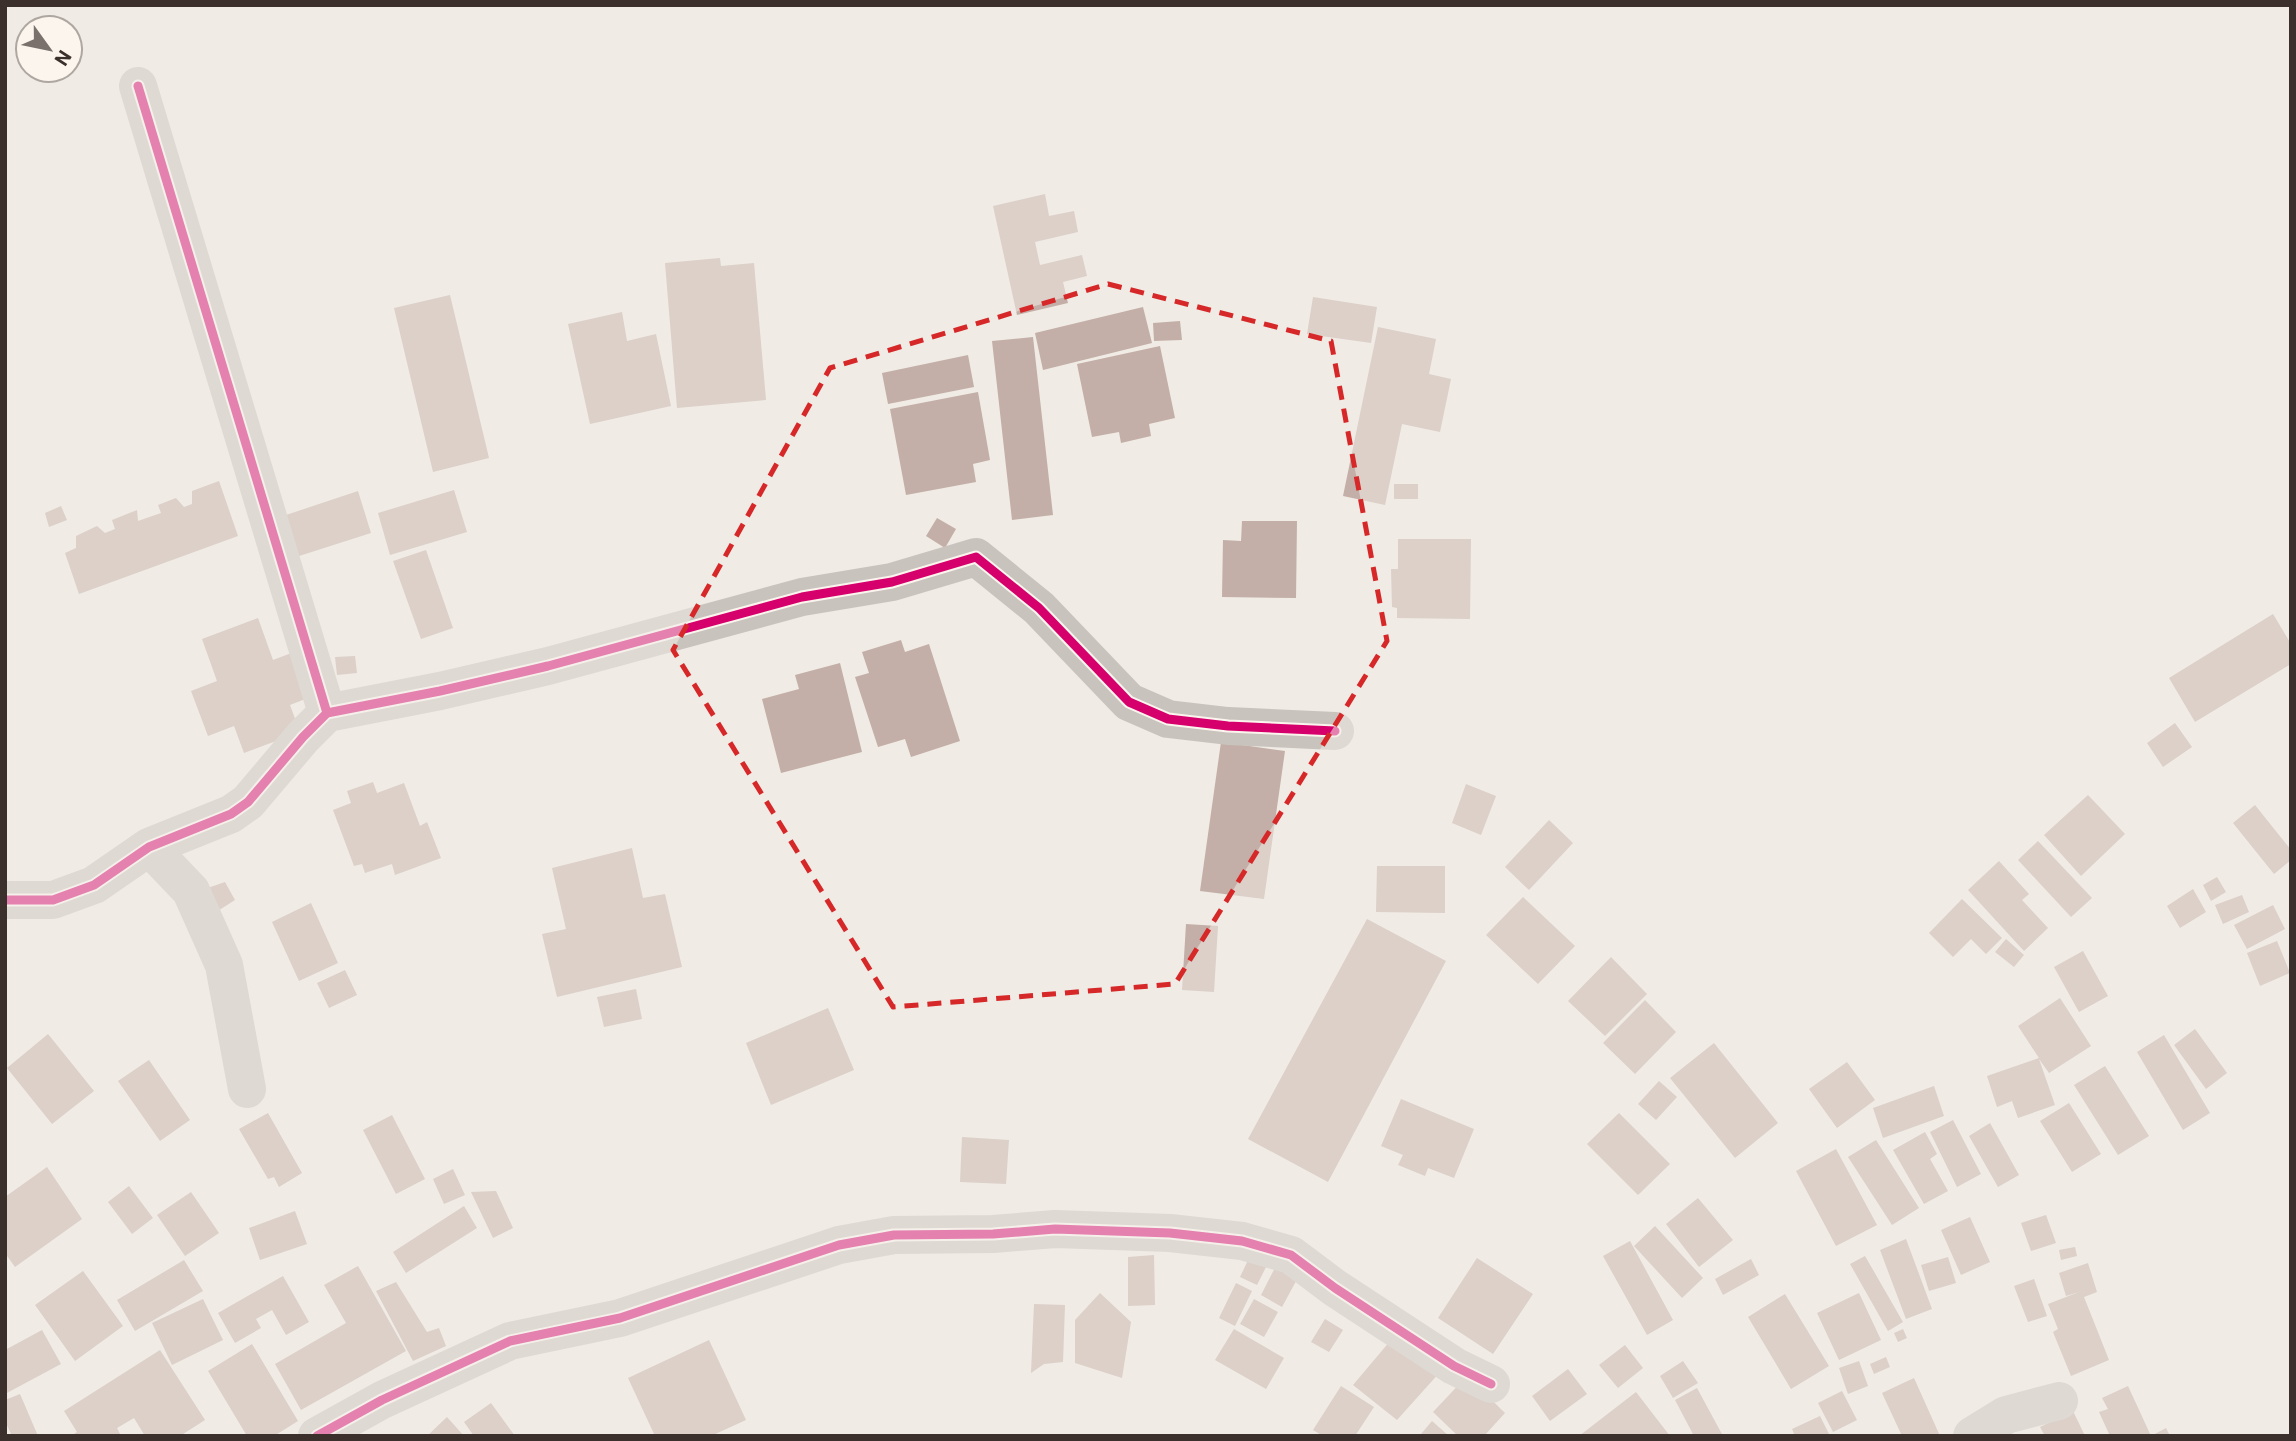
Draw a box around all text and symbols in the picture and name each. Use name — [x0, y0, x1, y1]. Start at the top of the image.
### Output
north arrow — [14, 14, 84, 84]
text: N — [50, 46, 76, 70]

